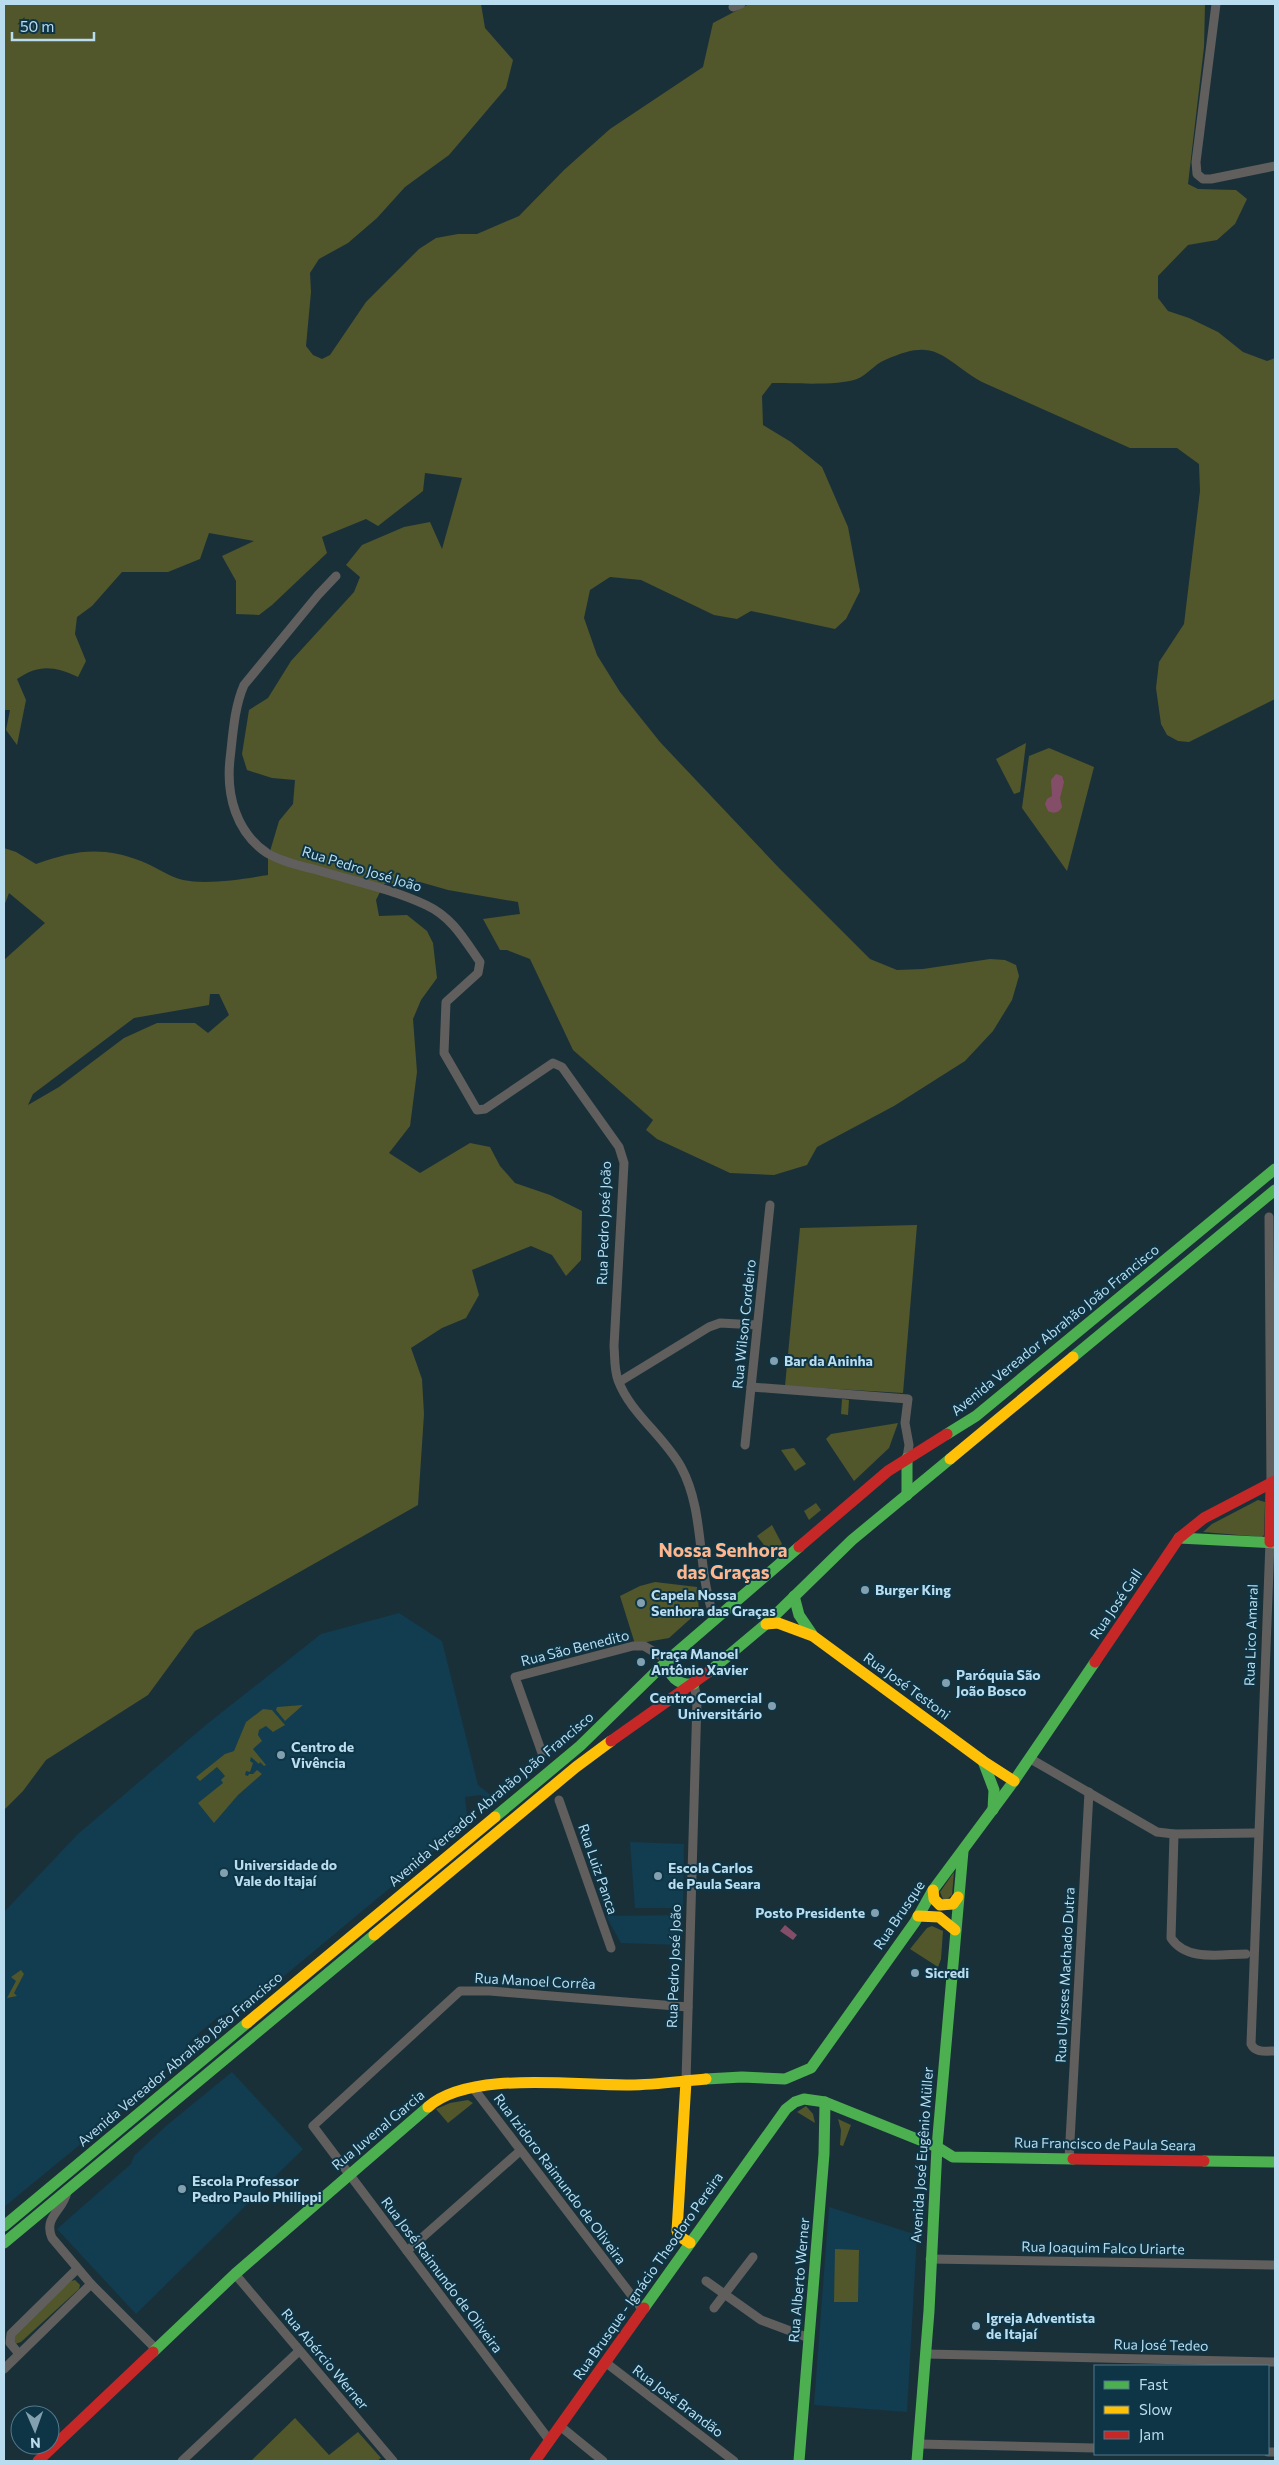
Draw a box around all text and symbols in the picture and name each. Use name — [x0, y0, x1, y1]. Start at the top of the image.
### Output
scale bar — [12, 10, 95, 42]
text: 50 m — [20, 17, 54, 35]
street label: Rua Pedro José João — [300, 842, 424, 895]
street label: Rua Pedro José João — [593, 1161, 614, 1285]
street label: Avenida Vereador Abrahão João Francisco — [947, 1240, 1162, 1419]
street label: Rua Wilson Cordeiro — [728, 1258, 759, 1390]
place label: Bar da Aninha — [784, 1352, 873, 1369]
marker: Bar da Aninha — [768, 1355, 780, 1367]
district label: Nossa Senhora das Graças — [658, 1538, 788, 1583]
street label: Rua José Gall — [1086, 1566, 1145, 1642]
place label: Burger King — [875, 1581, 951, 1598]
marker: Burger King — [859, 1584, 871, 1596]
street label: Rua Lico Amaral — [1240, 1584, 1261, 1686]
place label: Capela Nossa Senhora das Graças — [651, 1586, 776, 1619]
marker: Capela Nossa Senhora das Graças — [635, 1597, 647, 1609]
street label: Rua São Benedito — [519, 1626, 631, 1669]
place label: Praça Manoel Antônio Xavier — [651, 1645, 748, 1678]
street label: Rua José Testoni — [861, 1648, 954, 1723]
marker: Praça Manoel Antônio Xavier — [635, 1656, 647, 1668]
place label: Paróquia São João Bosco — [956, 1666, 1041, 1699]
marker: Paróquia São João Bosco — [940, 1677, 952, 1689]
place label: Centro Comercial Universitário — [649, 1689, 762, 1722]
marker: Centro Comercial Universitário — [766, 1700, 778, 1712]
street label: Avenida Vereador Abrahão João Francisco — [385, 1708, 597, 1890]
place label: Centro de Vivência — [291, 1738, 354, 1771]
marker: Centro de Vivência — [275, 1749, 287, 1761]
street label: Rua Luiz Panca — [575, 1821, 622, 1916]
place label: Universidade do Vale do Itajaí — [234, 1856, 337, 1889]
place label: Escola Carlos de Paula Seara — [668, 1859, 761, 1892]
marker: Universidade do Vale do Itajaí — [218, 1867, 230, 1879]
marker: Escola Carlos de Paula Seara — [652, 1870, 664, 1882]
street label: Rua Brusque — [869, 1877, 928, 1952]
street label: Rua Ulysses Machado Dutra — [1051, 1887, 1078, 2063]
street label: Rua Pedro José João — [663, 1904, 684, 2028]
place label: Posto Presidente — [755, 1904, 865, 1921]
marker: Posto Presidente — [869, 1907, 881, 1919]
place label: Sicredi — [925, 1964, 969, 1981]
marker: Sicredi — [909, 1967, 921, 1979]
street label: Avenida Vereador Abrahão João Francisco — [74, 1968, 286, 2150]
street label: Rua Manoel Corrêa — [474, 1969, 596, 1992]
street label: Avenida José Eugênio Müller — [907, 2066, 936, 2244]
street label: Rua Juvenal Garcia — [328, 2086, 427, 2173]
street label: Rua Izidoro Raimundo de Oliveira — [491, 2090, 630, 2267]
street label: Rua Francisco de Paula Seara — [1014, 2133, 1196, 2154]
street label: Rua Brusque - Ignácio Theodoro Pereira — [569, 2169, 726, 2383]
place label: Escola Professor Pedro Paulo Philippi — [192, 2172, 322, 2205]
marker: Escola Professor Pedro Paulo Philippi — [176, 2183, 188, 2195]
street label: Rua José Raimundo de Oliveira — [378, 2193, 507, 2356]
street label: Rua Alberto Werner — [785, 2216, 812, 2343]
street label: Rua Joaquim Falco Uriarte — [1021, 2238, 1185, 2257]
street label: Rua Abércio Werner — [278, 2305, 373, 2413]
place label: Igreja Adventista de Itajaí — [986, 2309, 1095, 2342]
marker: Igreja Adventista de Itajaí — [970, 2320, 982, 2332]
street label: Rua José Tedeo — [1113, 2335, 1209, 2354]
street label: Rua José Brandão — [629, 2361, 727, 2440]
legend — [1094, 2365, 1269, 2455]
text: Fast — [1139, 2375, 1168, 2393]
text: Slow — [1139, 2400, 1172, 2418]
north arrow — [10, 2405, 60, 2455]
text: Jam — [1139, 2425, 1164, 2443]
text: N — [30, 2435, 41, 2452]

